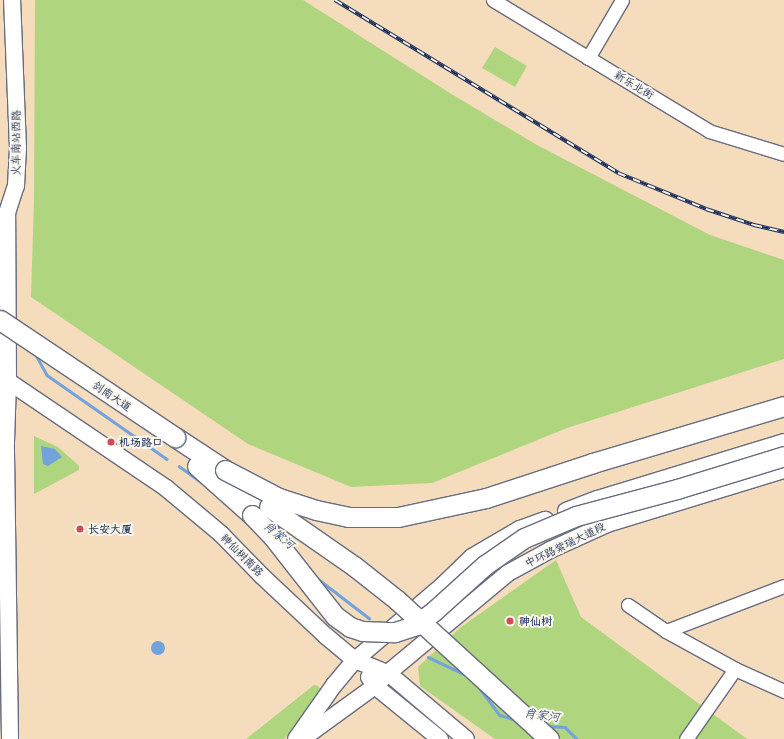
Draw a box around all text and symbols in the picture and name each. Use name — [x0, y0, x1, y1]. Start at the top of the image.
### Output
street label: 新乐北街 — [612, 68, 656, 102]
street label: 火车南站西路 — [9, 110, 23, 176]
street label: 剑南大道 — [90, 378, 134, 414]
place label: 机场路口 — [119, 435, 163, 449]
marker: 机场路口 — [106, 437, 116, 447]
water label: 肖家河 — [260, 518, 298, 552]
street label: 中环路紫瑞大道段 — [523, 520, 607, 570]
place label: 长安大厦 — [88, 522, 132, 536]
marker: 长安大厦 — [75, 524, 85, 534]
street label: 神仙树南路 — [218, 531, 266, 579]
place label: 神仙树 — [519, 614, 552, 628]
marker: 神仙树 — [504, 615, 516, 627]
water label: 肖家河 — [523, 705, 561, 725]

